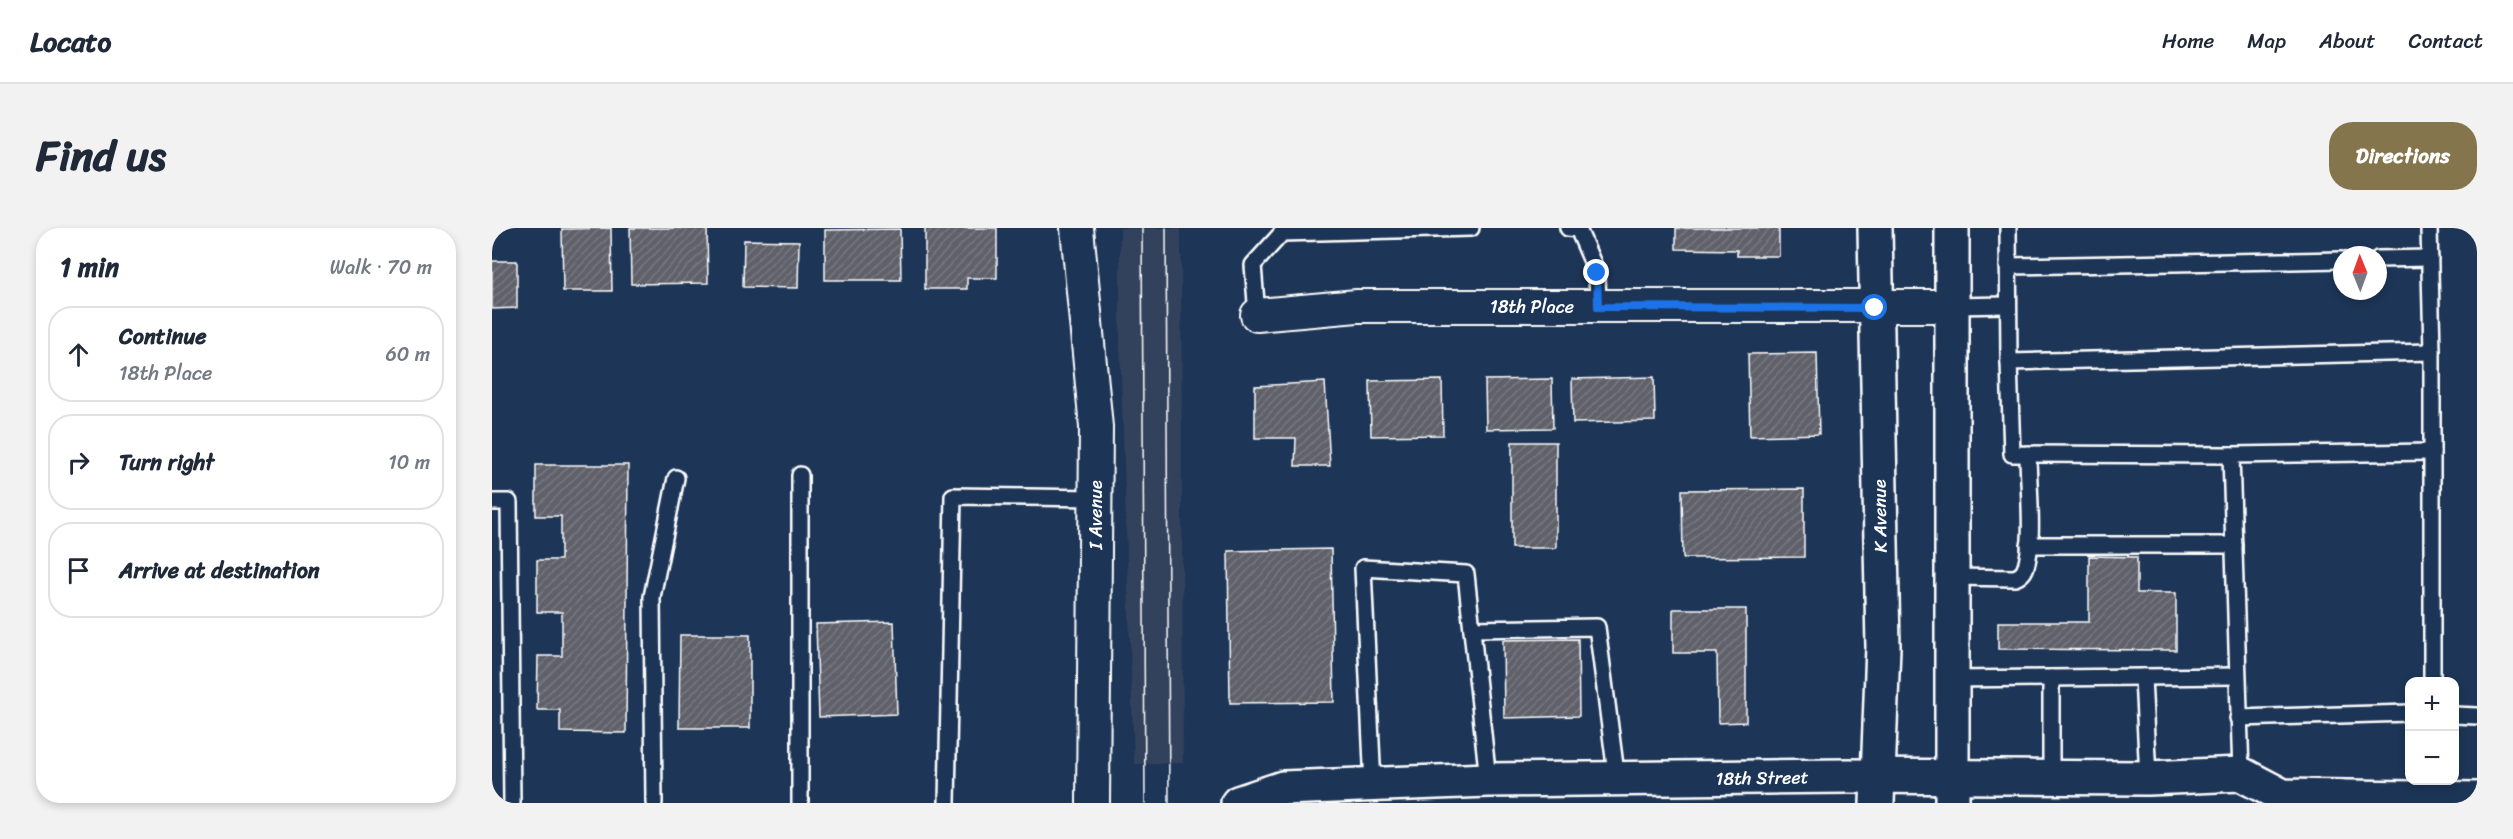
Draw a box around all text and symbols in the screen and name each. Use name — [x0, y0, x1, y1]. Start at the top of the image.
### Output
text: Locato — [30, 17, 111, 66]
text: Home — [2162, 22, 2214, 60]
text: Map — [2247, 22, 2286, 60]
text: About — [2319, 22, 2376, 60]
text: Contact — [2409, 22, 2483, 60]
text: Find us — [36, 119, 166, 193]
button: Directions — [2329, 122, 2477, 190]
text: 1 min — [60, 244, 119, 290]
north arrow — [2333, 246, 2387, 300]
text: Walk · 70 m — [330, 250, 432, 285]
route end — [1583, 259, 1609, 285]
street label: 18th Place — [1490, 291, 1574, 323]
route start — [1861, 294, 1887, 320]
text: Continue — [119, 317, 207, 356]
text: 60 m — [385, 337, 430, 372]
icon: ahead — [62, 338, 95, 371]
text: 18th Place — [119, 356, 212, 391]
text: Turn right — [119, 443, 214, 482]
text: 10 m — [388, 445, 430, 480]
icon: right — [62, 446, 95, 479]
street label: K Avenue — [1863, 479, 1897, 553]
street label: I Avenue — [1080, 480, 1112, 551]
text: Arrive at destination — [119, 551, 320, 590]
icon: arrive — [62, 554, 95, 587]
map controls — [2405, 677, 2459, 785]
button: + — [2405, 677, 2459, 731]
button: − — [2405, 731, 2459, 785]
street label: 18th Street — [1715, 761, 1809, 795]

